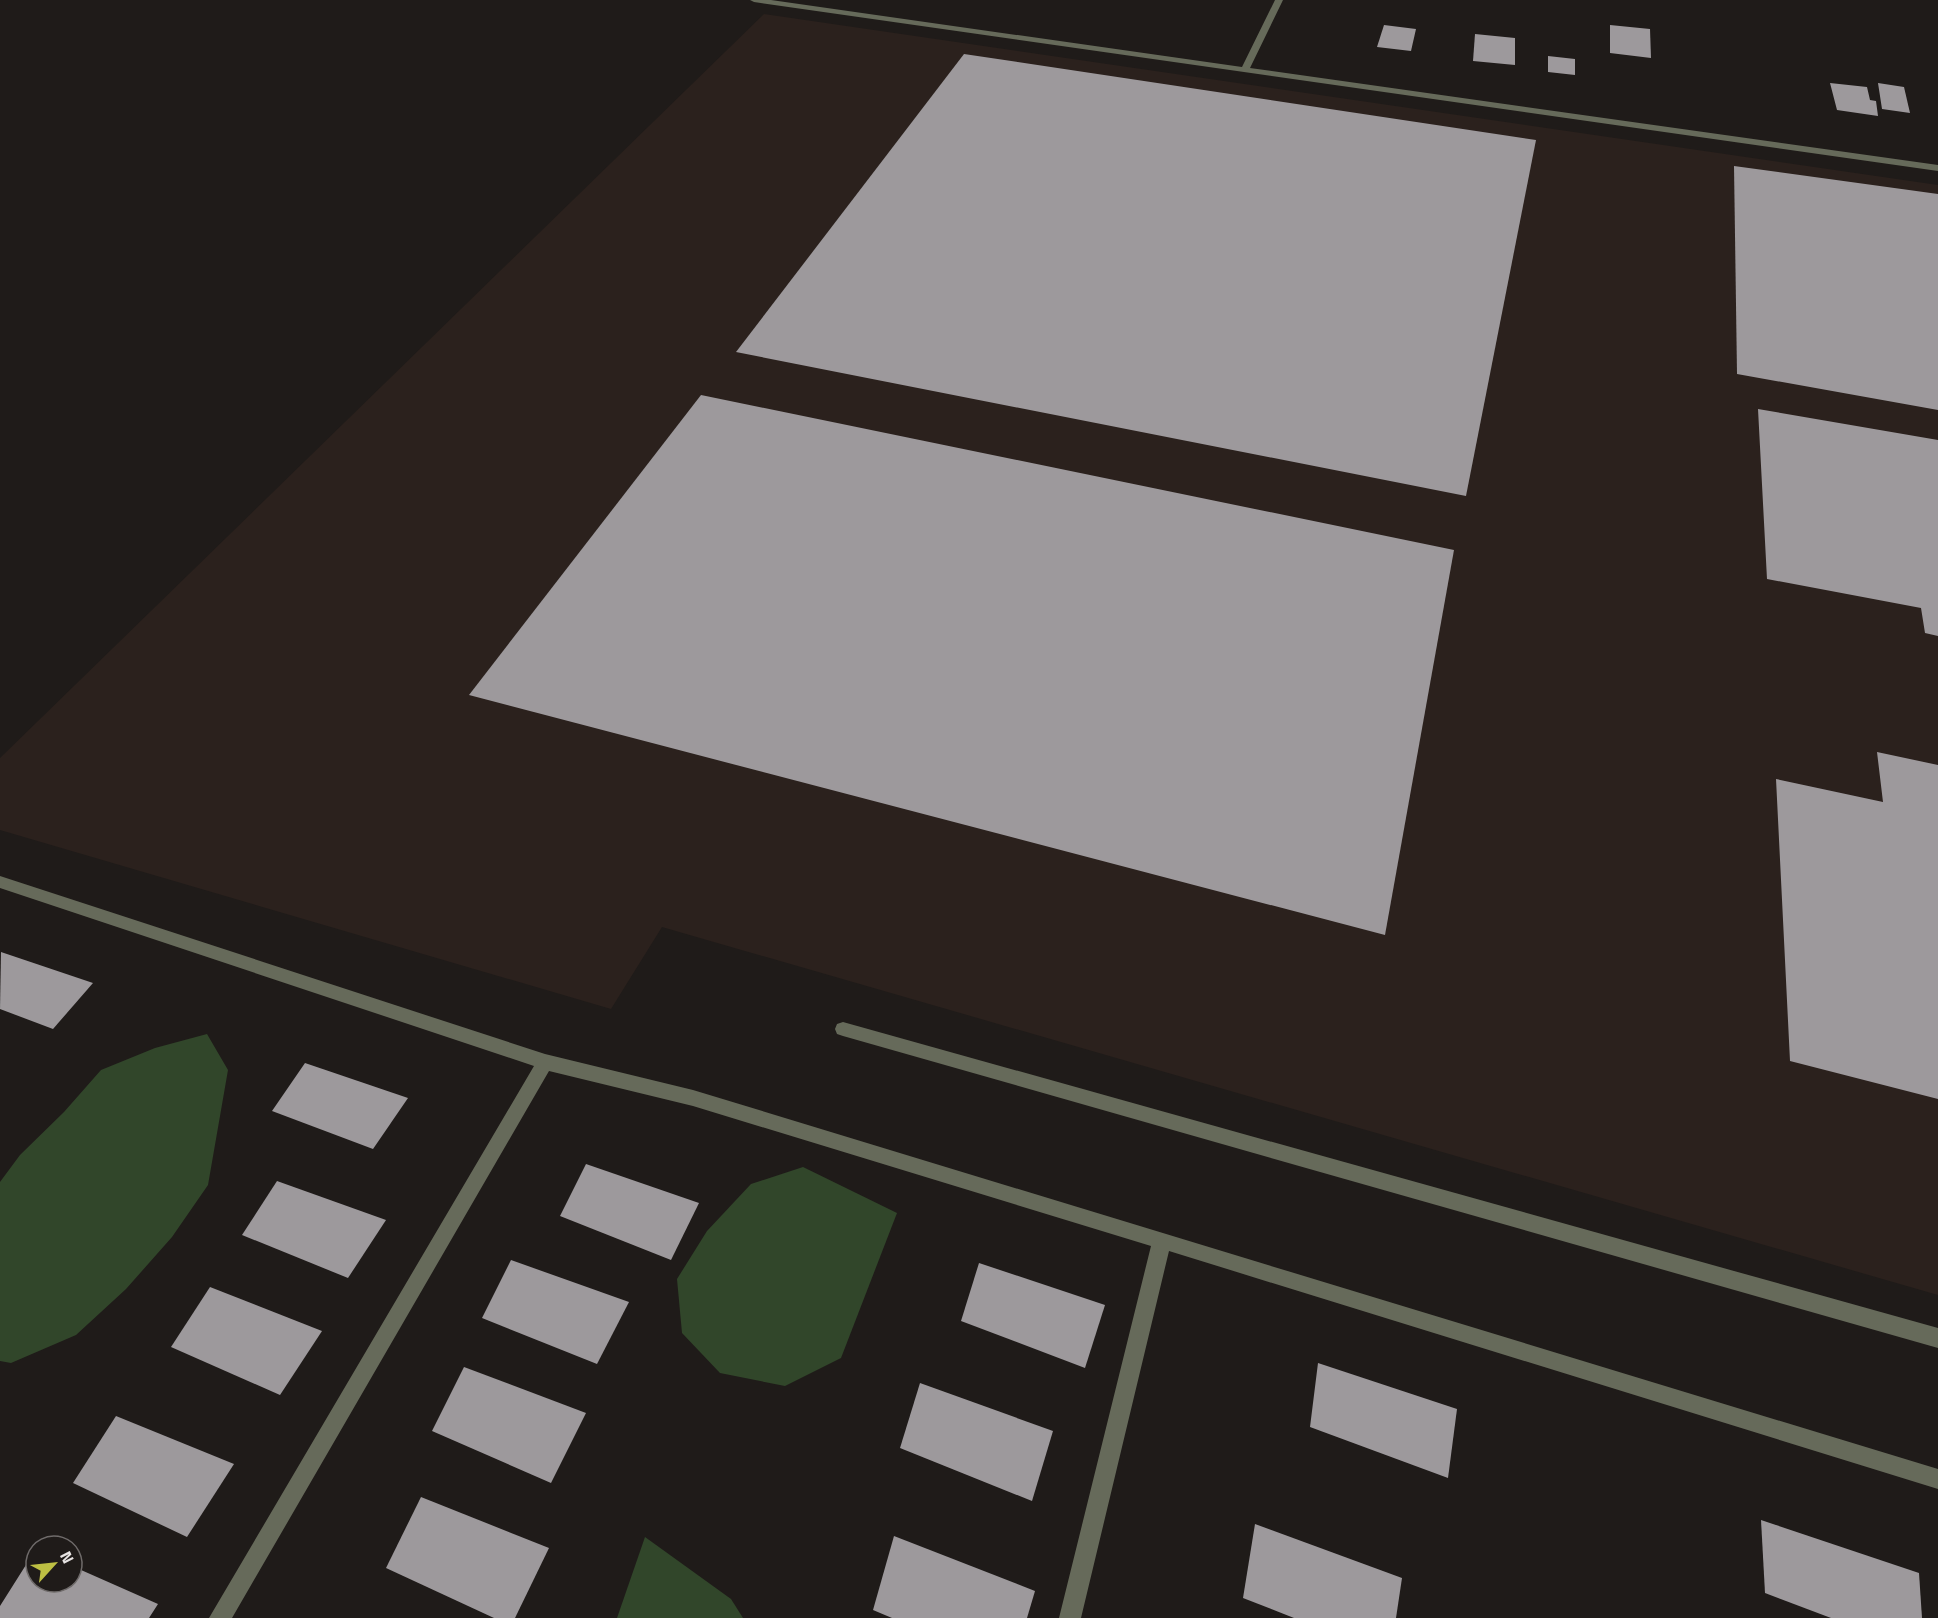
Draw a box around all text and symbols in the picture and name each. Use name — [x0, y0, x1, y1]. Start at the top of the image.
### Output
north arrow — [24, 1534, 84, 1594]
text: N — [54, 1547, 81, 1568]

